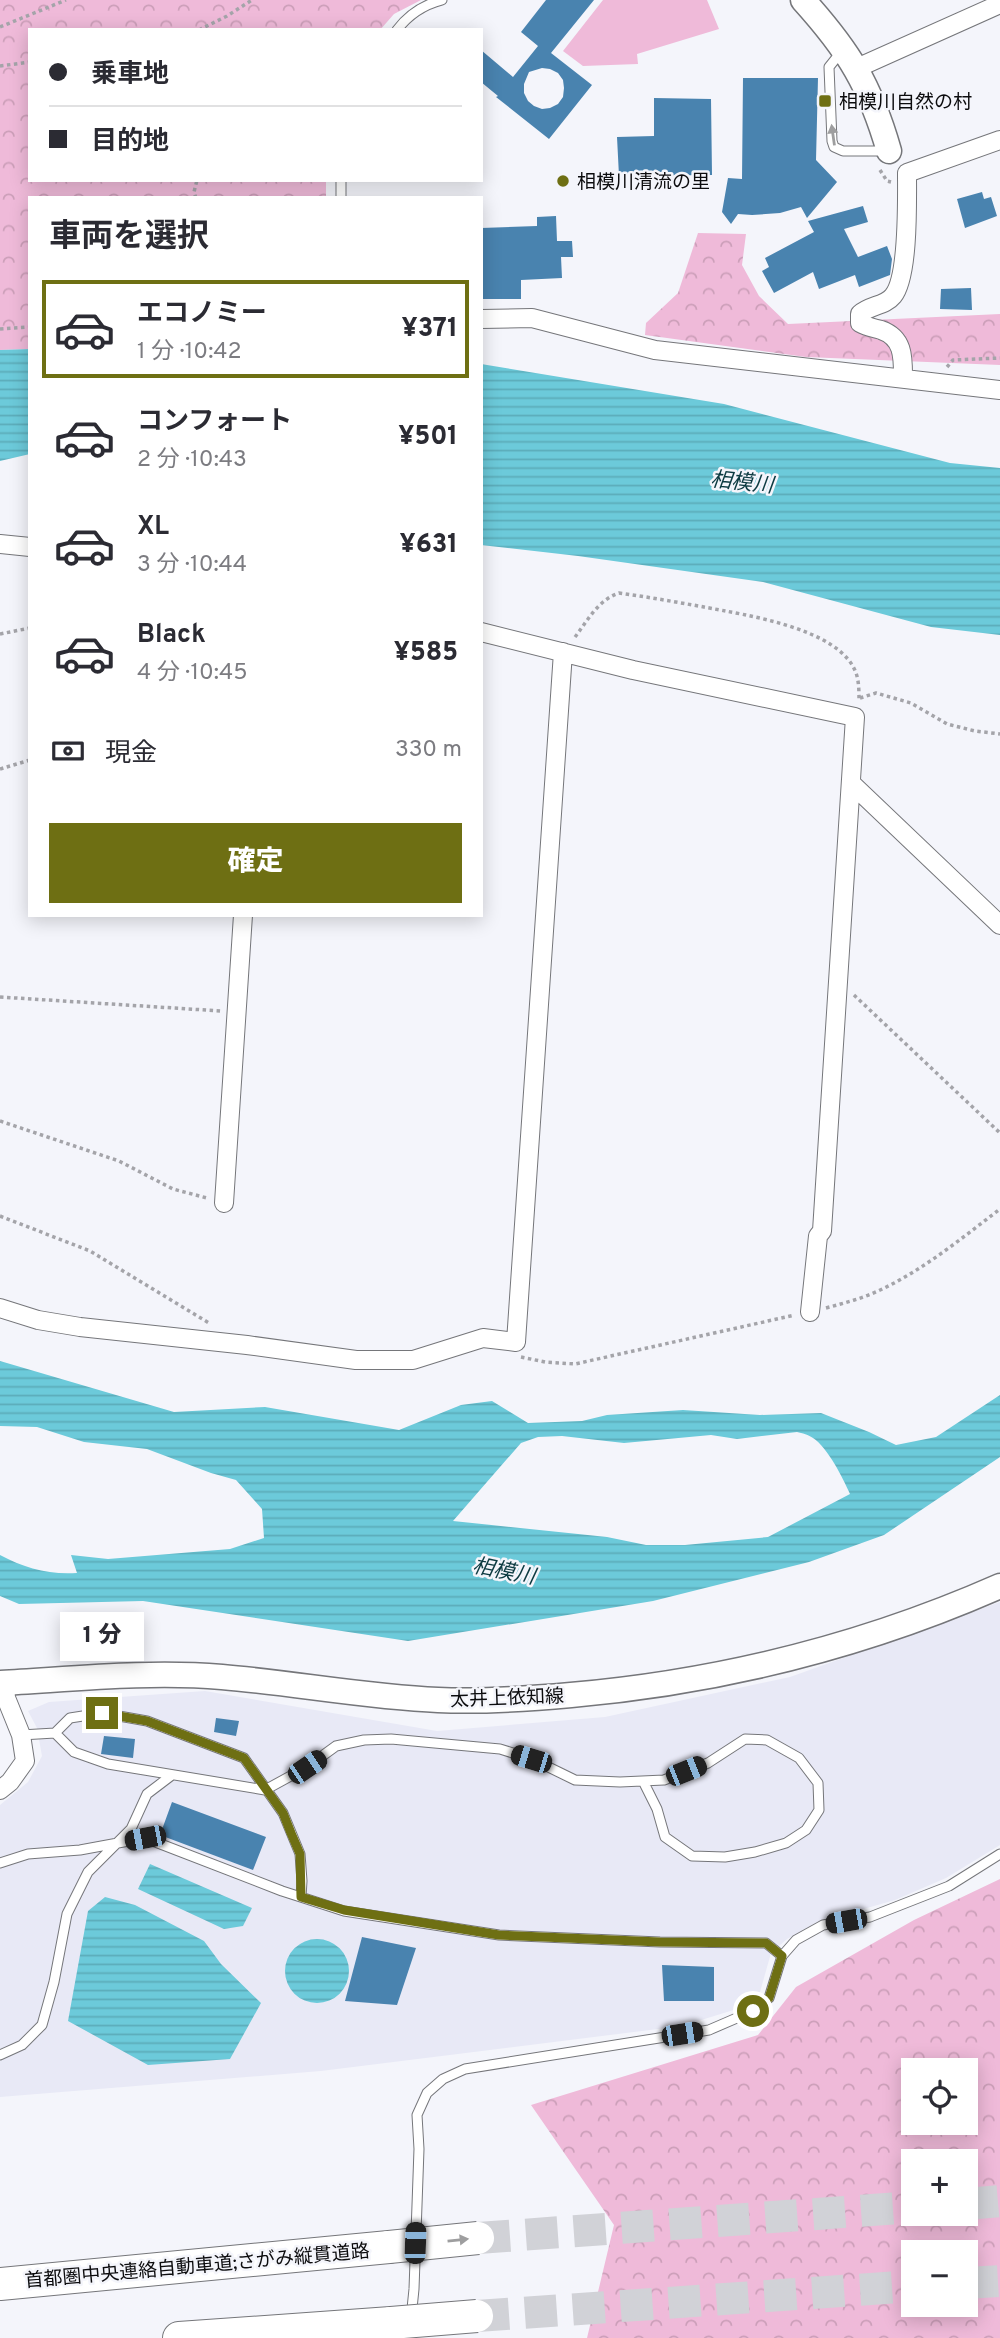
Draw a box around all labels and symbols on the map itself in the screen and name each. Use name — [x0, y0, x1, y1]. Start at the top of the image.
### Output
place label: 相模川自然の村 — [839, 91, 972, 115]
marker: 相模川自然の村 — [817, 93, 833, 109]
one-way arrow — [827, 124, 838, 146]
place label: 相模川清流の里 — [577, 171, 710, 195]
marker: 相模川清流の里 — [555, 173, 571, 189]
water label: 相模川 — [709, 467, 777, 500]
water label: 相模川 — [470, 1553, 539, 1592]
callout: 1 分 — [60, 1612, 144, 1660]
street label: 太井上依知線 — [450, 1685, 564, 1713]
route end — [86, 1697, 118, 1729]
car — [508, 1743, 555, 1775]
car — [284, 1747, 331, 1787]
car — [663, 1753, 710, 1789]
car — [123, 1824, 168, 1852]
car — [824, 1907, 869, 1935]
route start — [737, 1995, 769, 2027]
car — [660, 2020, 705, 2048]
car — [404, 2222, 427, 2264]
one-way arrow — [447, 2235, 469, 2246]
street label: 首都圏中央連絡自動車道;さがみ縦貫道路 — [24, 2240, 371, 2294]

